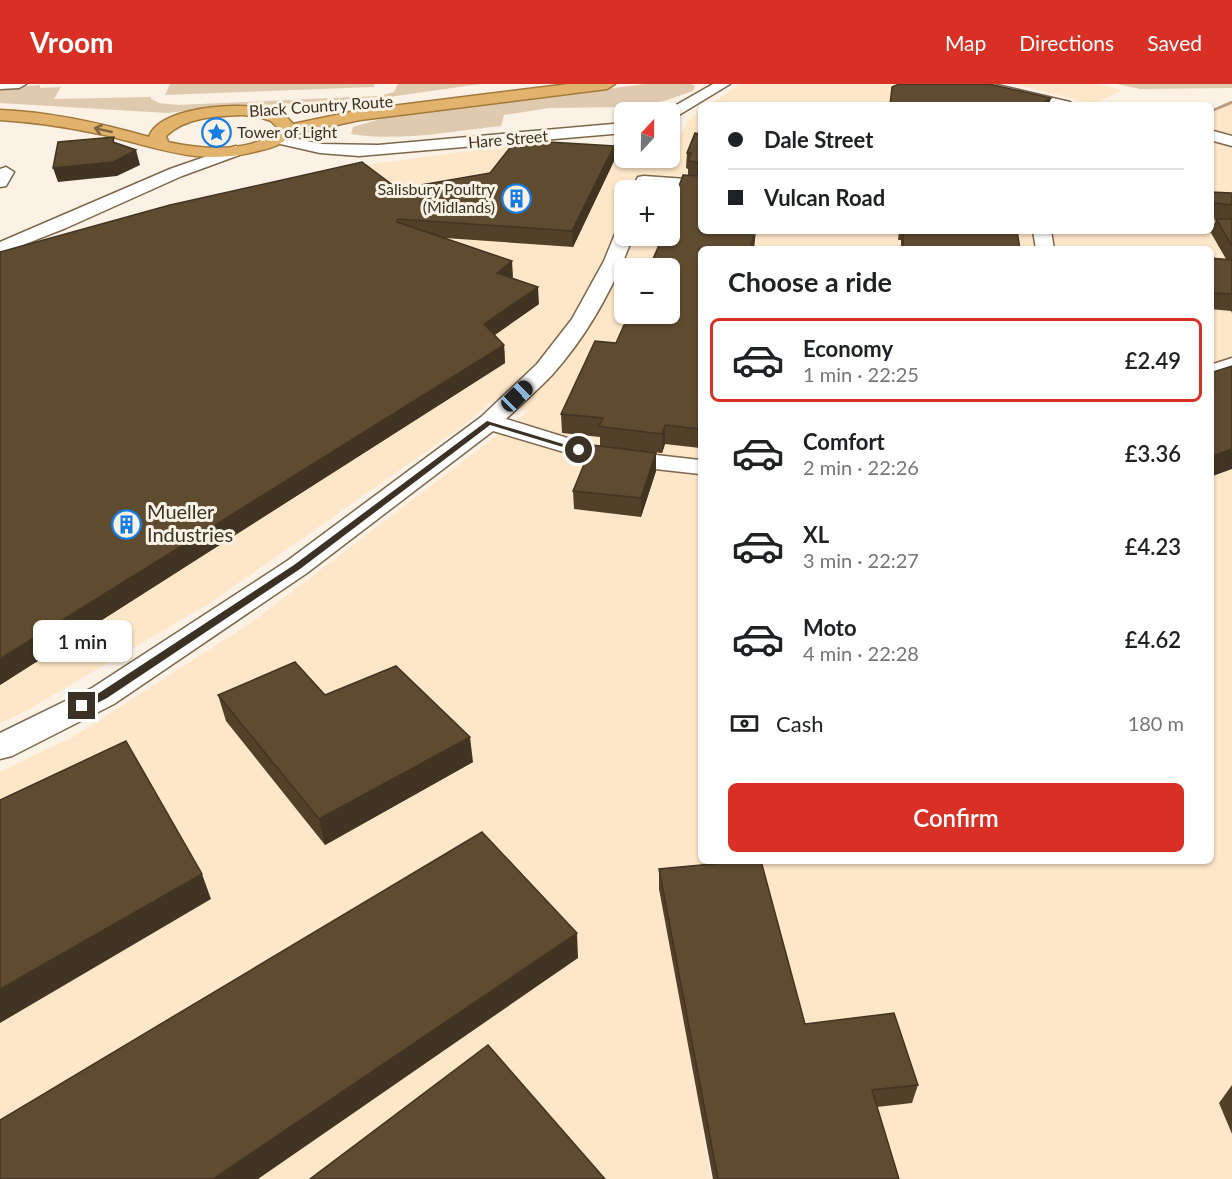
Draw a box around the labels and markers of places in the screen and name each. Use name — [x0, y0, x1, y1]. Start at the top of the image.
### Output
place icon: Tower of Light — [200, 116, 232, 148]
place label: Tower of Light — [237, 122, 337, 141]
place label: Salisbury Poultry (Midlands) — [378, 179, 496, 216]
building icon: Salisbury Poultry (Midlands) — [500, 182, 532, 214]
place label: Mueller Industries — [147, 499, 233, 546]
building icon: Mueller Industries — [110, 508, 142, 540]

